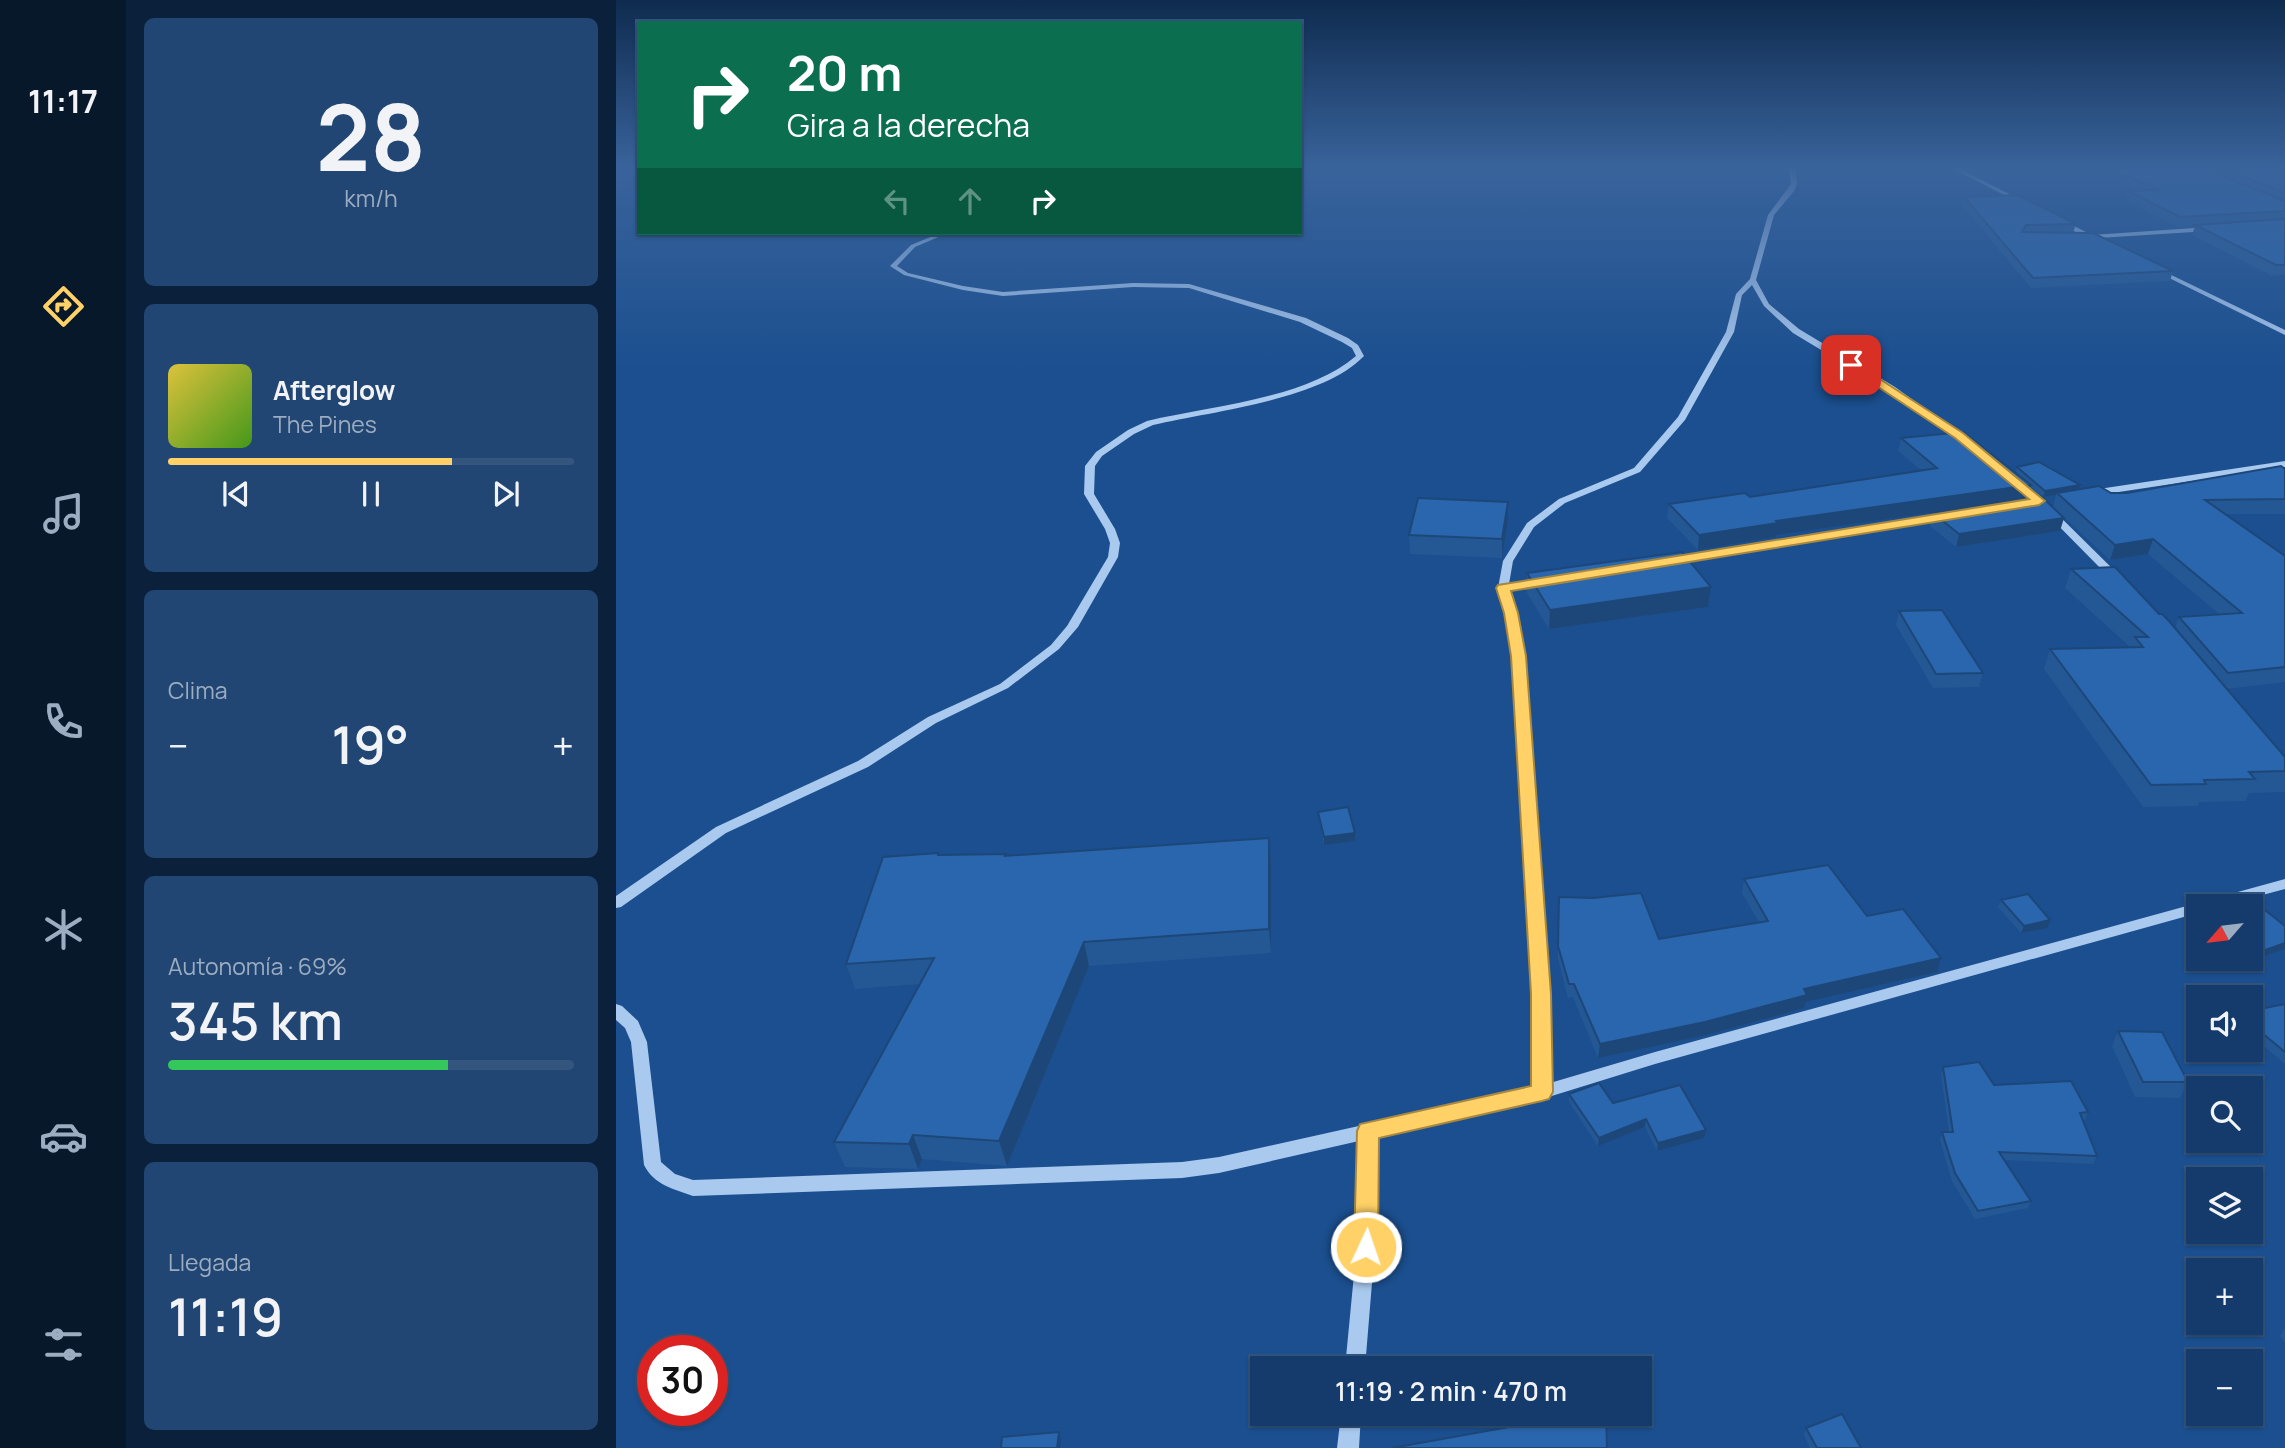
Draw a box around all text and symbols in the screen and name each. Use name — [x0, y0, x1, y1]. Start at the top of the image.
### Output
text: 20 m — [787, 39, 902, 106]
icon: right — [672, 49, 763, 140]
text: 28 — [316, 74, 426, 198]
text: 11:17 — [28, 79, 98, 123]
text: Gira a la derecha — [787, 103, 1030, 147]
text: km/h — [344, 182, 398, 214]
icon: left — [878, 182, 916, 220]
icon: ahead — [951, 182, 989, 220]
icon: right — [1024, 182, 1062, 220]
icon: directions — [39, 282, 88, 331]
pin — [1821, 335, 1881, 395]
icon: arrive — [1832, 346, 1870, 384]
text: Afterglow — [273, 372, 395, 408]
text: The Pines — [273, 408, 377, 440]
icon: previous — [217, 475, 255, 513]
icon: pause — [352, 475, 390, 513]
icon: next — [487, 475, 525, 513]
icon: music — [39, 489, 88, 538]
text: Clima — [168, 674, 227, 706]
icon: phone — [39, 697, 88, 746]
text: 19° — [331, 709, 409, 780]
text: − — [168, 719, 189, 771]
text: + — [552, 719, 574, 771]
north arrow — [2186, 894, 2263, 971]
map controls — [2186, 894, 2263, 1426]
icon: climate — [39, 905, 88, 954]
text: Autonomía · 69% — [168, 950, 347, 982]
text: 345 km — [168, 985, 343, 1056]
button: sound — [2186, 985, 2263, 1062]
button: search — [2186, 1076, 2263, 1153]
icon: car — [39, 1112, 88, 1161]
button: layers — [2186, 1167, 2263, 1244]
position arrow — [1329, 1210, 1403, 1284]
text: Llegada — [168, 1246, 251, 1278]
button: + — [2186, 1258, 2263, 1335]
text: 11:19 — [168, 1281, 283, 1352]
icon: filters — [39, 1320, 88, 1369]
speed limit sign: 30 — [637, 1335, 728, 1426]
button: − — [2186, 1349, 2263, 1426]
text: 11:19 · 2 min · 470 m — [1335, 1373, 1567, 1409]

